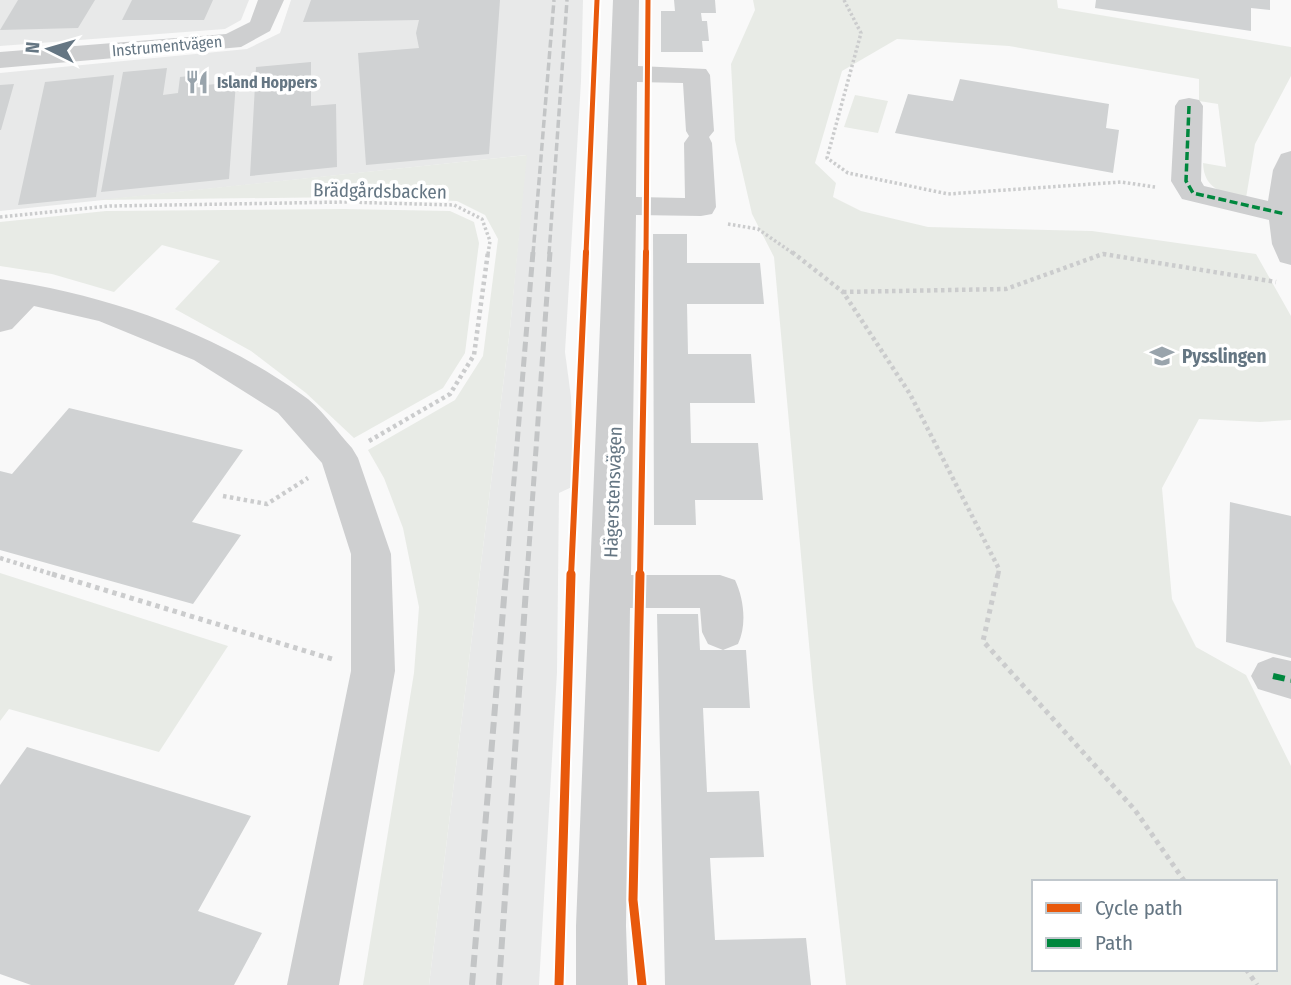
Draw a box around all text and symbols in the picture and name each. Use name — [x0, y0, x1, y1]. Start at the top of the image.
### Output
north arrow — [14, 14, 84, 84]
street label: Instrumentvägen — [111, 32, 223, 60]
text: N — [21, 41, 45, 54]
restaurant icon: Island Hoppers — [183, 68, 211, 96]
place label: Island Hoppers — [217, 73, 317, 92]
street label: Brädgårdsbacken — [313, 178, 447, 204]
school or university icon: Pysslingen — [1148, 342, 1176, 370]
place label: Pysslingen — [1182, 345, 1266, 368]
street label: Hägerstensvägen — [599, 426, 627, 558]
legend — [1032, 880, 1277, 971]
text: Cycle path — [1095, 895, 1183, 921]
text: Path — [1095, 930, 1133, 956]

